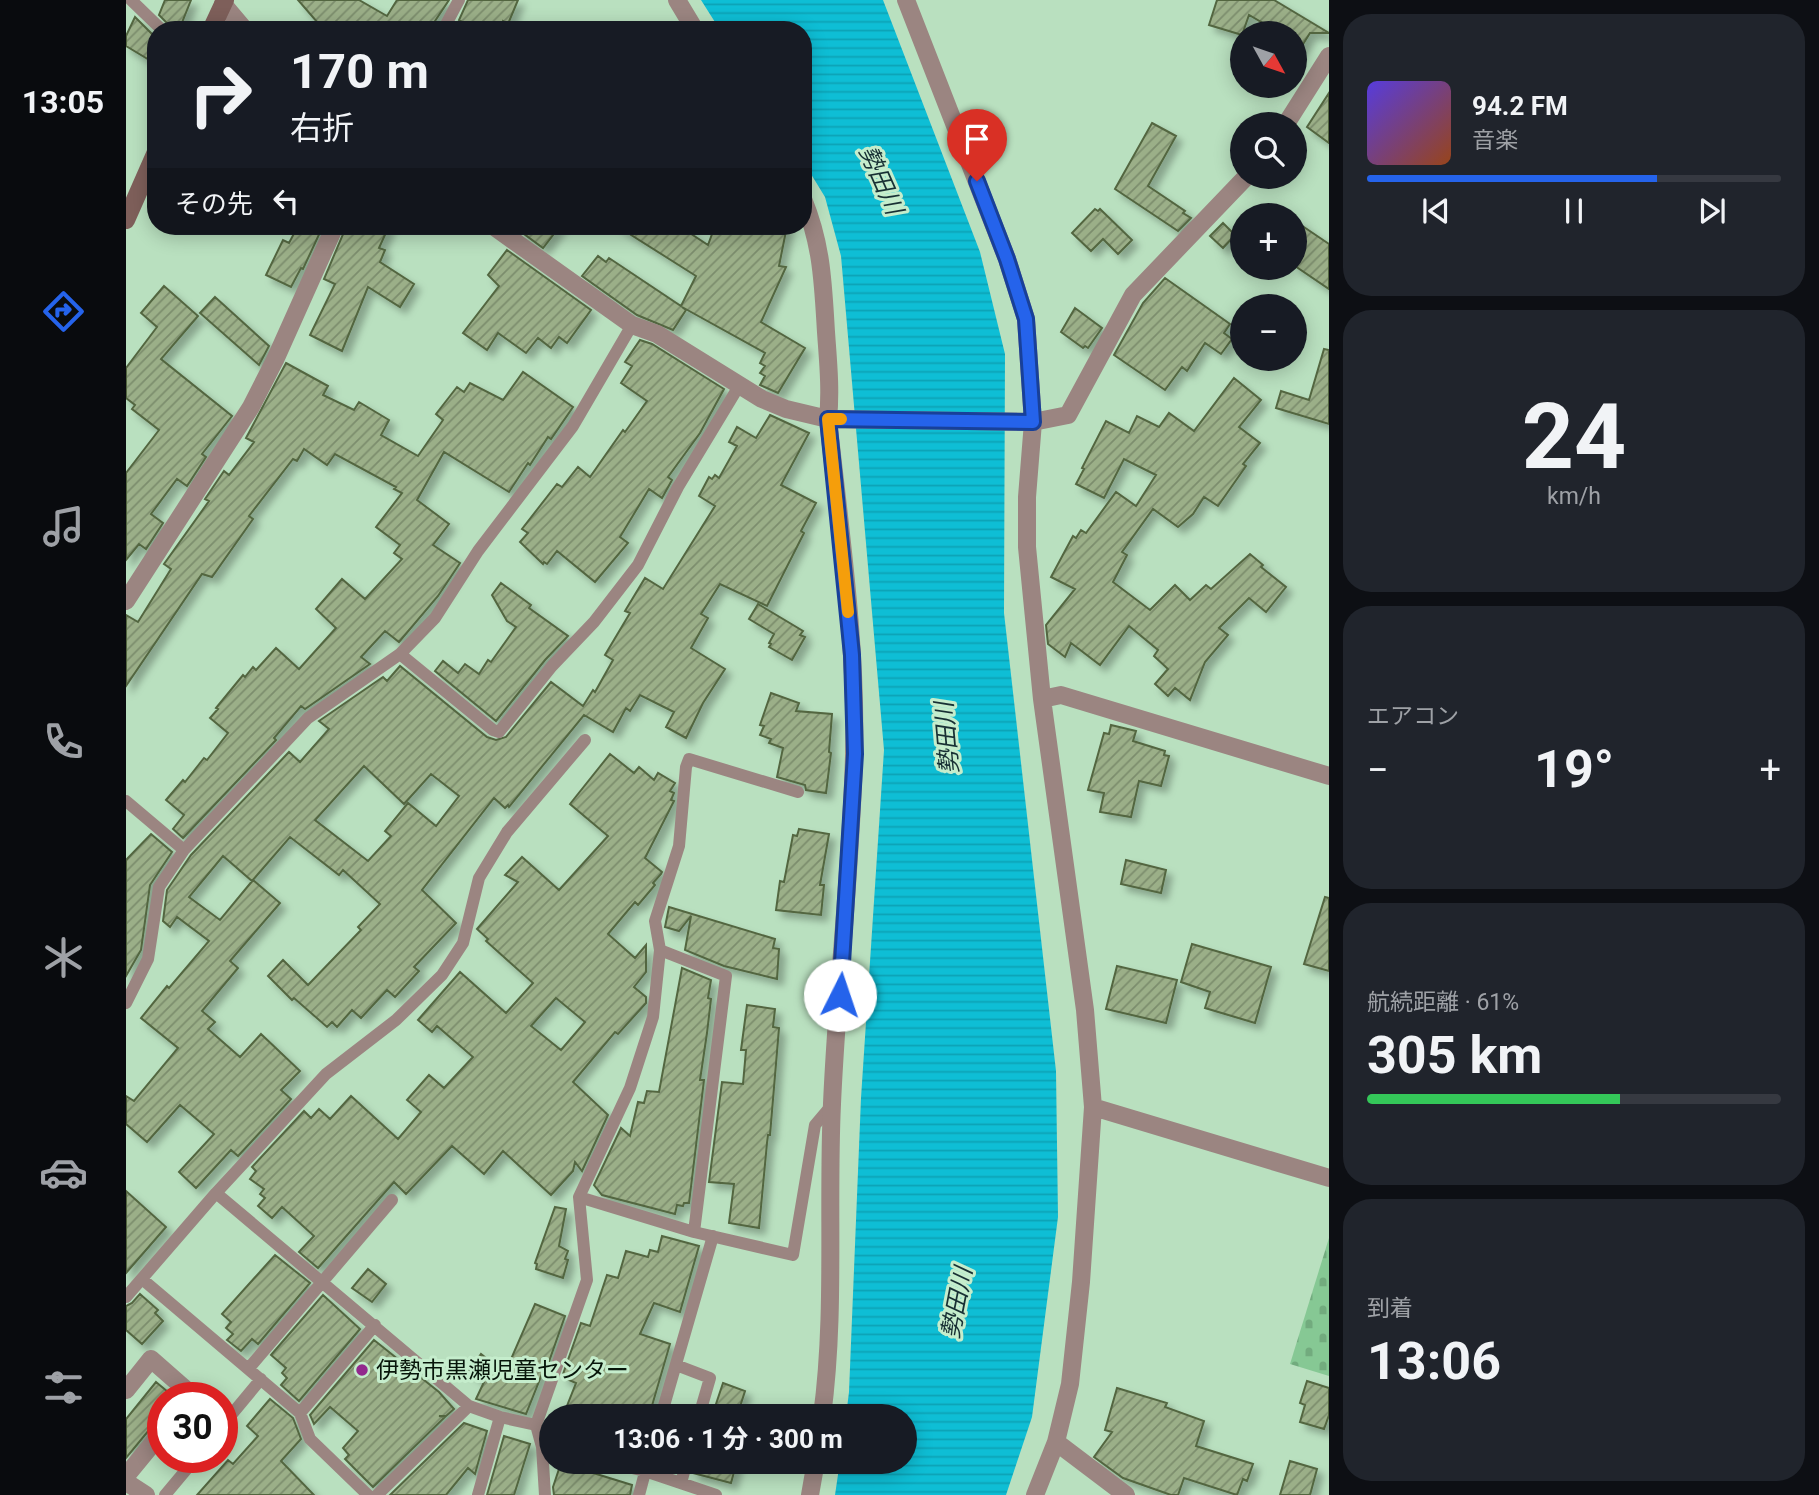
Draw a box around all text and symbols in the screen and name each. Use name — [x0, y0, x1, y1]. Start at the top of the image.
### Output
north arrow — [1230, 21, 1307, 98]
map controls — [1230, 21, 1307, 371]
text: 170 m — [290, 43, 429, 100]
icon: right — [175, 49, 266, 140]
text: 13:05 — [22, 83, 104, 121]
text: 94.2 FM — [1472, 91, 1568, 121]
text: 右折 — [290, 109, 354, 147]
pin — [947, 109, 1007, 181]
button: search — [1230, 112, 1307, 189]
icon: arrive — [958, 120, 996, 158]
text: 音楽 — [1472, 127, 1518, 154]
water label: 勢田川 — [854, 141, 910, 221]
icon: left — [267, 182, 305, 220]
text: その先 — [175, 189, 253, 219]
icon: previous — [1417, 192, 1455, 230]
icon: pause — [1555, 192, 1593, 230]
icon: next — [1693, 192, 1731, 230]
button: + — [1230, 203, 1307, 280]
icon: directions — [39, 287, 88, 336]
button: − — [1230, 294, 1307, 371]
text: 24 — [1522, 384, 1626, 490]
text: km/h — [1547, 483, 1601, 510]
icon: music — [39, 502, 88, 551]
water label: 勢田川 — [930, 698, 964, 775]
text: エアコン — [1367, 703, 1459, 730]
icon: phone — [39, 717, 88, 766]
text: 19° — [1534, 739, 1614, 800]
text: − — [1367, 748, 1389, 792]
text: + — [1759, 748, 1781, 792]
icon: climate — [39, 933, 88, 982]
position arrow — [803, 958, 877, 1032]
text: 航続距離 · 61% — [1367, 989, 1519, 1016]
text: 305 km — [1367, 1025, 1542, 1086]
icon: car — [39, 1148, 88, 1197]
water label: 勢田川 — [936, 1262, 978, 1341]
text: 到着 — [1367, 1295, 1413, 1322]
text: 13:06 — [1367, 1331, 1501, 1392]
place label: 伊勢市黒瀬児童センター — [376, 1357, 629, 1384]
marker: 伊勢市黒瀬児童センター — [354, 1362, 370, 1378]
icon: filters — [39, 1363, 88, 1412]
speed limit sign: 30 — [147, 1382, 238, 1473]
text: 13:06 · 1 分 · 300 m — [613, 1424, 843, 1454]

